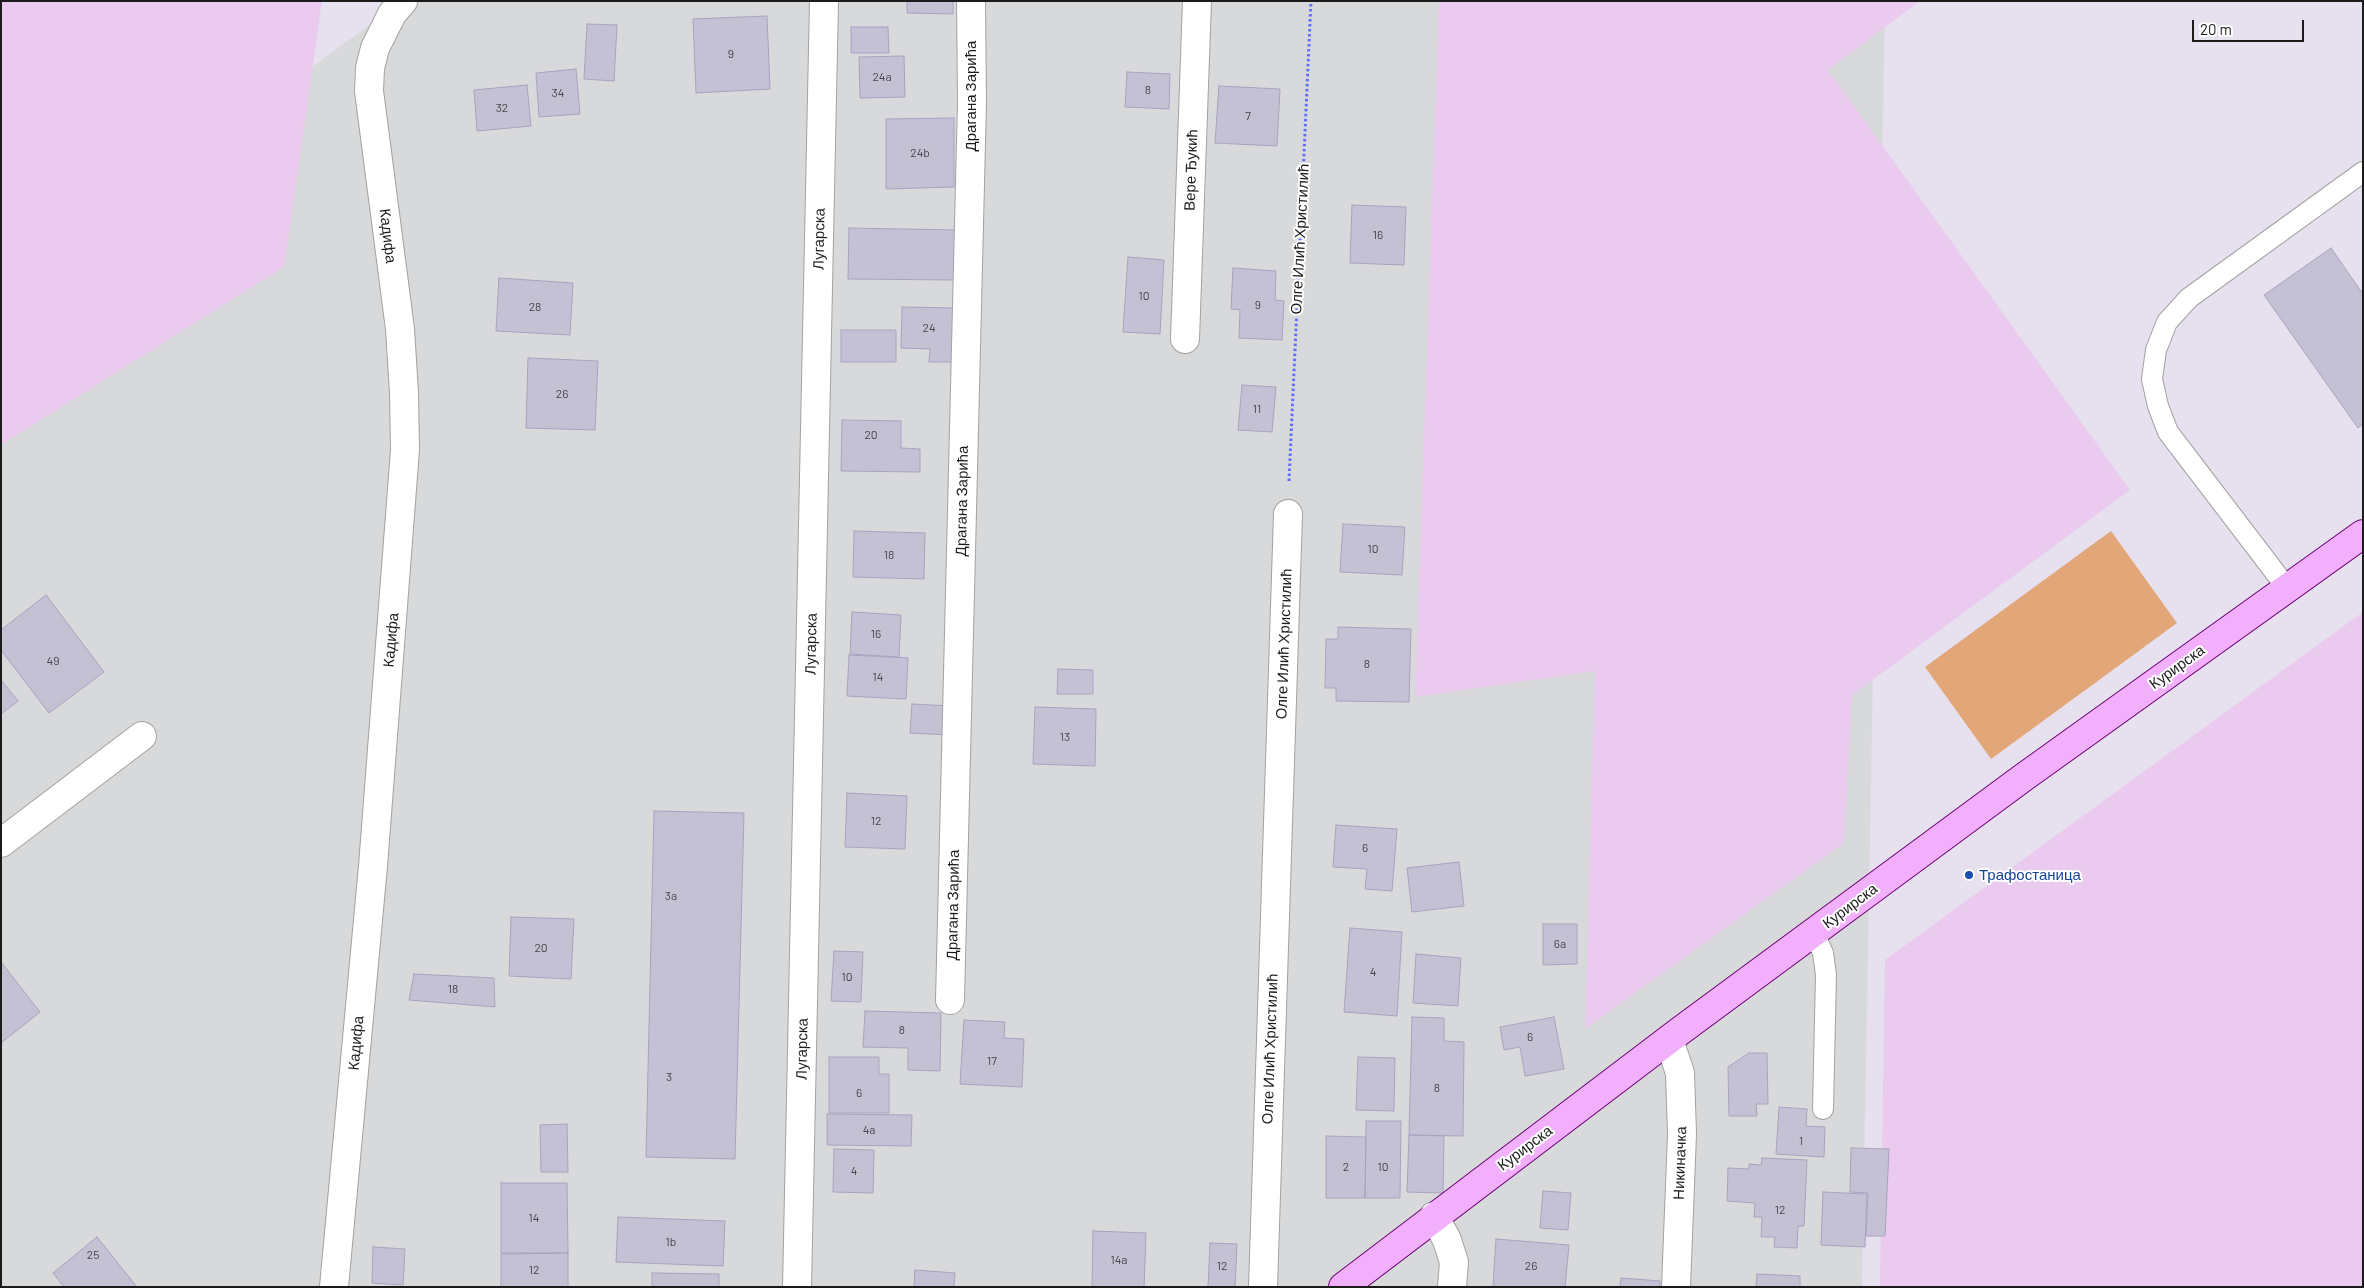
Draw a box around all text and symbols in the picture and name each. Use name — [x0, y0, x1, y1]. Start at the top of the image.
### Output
scale bar — [2194, 10, 2306, 42]
text: 20 m — [2200, 20, 2232, 38]
street label: Драгана Зарића — [962, 41, 980, 151]
house number: 9 — [728, 47, 734, 61]
house number: 24a — [872, 70, 892, 84]
house number: 8 — [1145, 83, 1151, 97]
house number: 34 — [552, 86, 564, 100]
house number: 32 — [496, 101, 508, 115]
house number: 7 — [1245, 109, 1251, 123]
street label: Вере Ђукић — [1181, 129, 1201, 211]
house number: 24b — [910, 146, 930, 160]
street label: Олге Илић Христилић — [1287, 163, 1313, 315]
street label: Кадифа — [376, 208, 400, 264]
street label: Лугарска — [809, 208, 829, 270]
house number: 16 — [1373, 228, 1383, 242]
house number: 10 — [1139, 289, 1149, 303]
house number: 9 — [1255, 298, 1261, 312]
house number: 28 — [529, 300, 541, 314]
house number: 24 — [922, 321, 936, 335]
house number: 26 — [556, 387, 568, 401]
house number: 11 — [1253, 402, 1261, 416]
house number: 20 — [864, 428, 878, 442]
street label: Драгана Зарића — [952, 445, 972, 557]
house number: 10 — [1368, 542, 1378, 556]
house number: 18 — [884, 548, 894, 562]
street label: Олге Илић Христилић — [1272, 568, 1296, 720]
street label: Кадифа — [380, 612, 402, 668]
street label: Лугарска — [801, 613, 821, 675]
house number: 16 — [871, 627, 881, 641]
street label: Курирска — [2146, 641, 2208, 693]
house number: 49 — [47, 654, 59, 668]
house number: 8 — [1364, 657, 1370, 671]
house number: 14 — [873, 670, 883, 684]
house number: 13 — [1060, 730, 1070, 744]
house number: 12 — [871, 814, 881, 828]
house number: 6 — [1362, 841, 1368, 855]
street label: Драгана Зарића — [943, 849, 963, 961]
place label: Трафостаница — [1979, 866, 2081, 884]
marker: Трафостаница — [1963, 869, 1975, 881]
street label: Курирска — [1819, 880, 1881, 932]
house number: 3a — [665, 889, 677, 903]
house number: 6a — [1554, 937, 1566, 951]
house number: 20 — [534, 941, 548, 955]
house number: 4 — [1370, 965, 1376, 979]
house number: 10 — [842, 970, 852, 984]
street label: Олге Илић Христилић — [1258, 973, 1282, 1125]
house number: 18 — [448, 982, 458, 996]
street label: Кадифа — [345, 1015, 367, 1071]
street label: Лугарска — [792, 1018, 812, 1080]
house number: 8 — [899, 1023, 905, 1037]
house number: 6 — [1527, 1030, 1533, 1044]
house number: 17 — [987, 1054, 997, 1068]
house number: 3 — [666, 1070, 672, 1084]
house number: 8 — [1434, 1081, 1440, 1095]
house number: 6 — [856, 1086, 862, 1100]
street label: Курирска — [1494, 1122, 1556, 1174]
house number: 4a — [863, 1123, 875, 1137]
street label: Никиначка — [1670, 1126, 1690, 1200]
house number: 1 — [1799, 1134, 1803, 1148]
house number: 2 — [1343, 1160, 1349, 1174]
house number: 10 — [1378, 1160, 1388, 1174]
house number: 4 — [851, 1164, 857, 1178]
house number: 12 — [1775, 1203, 1785, 1217]
house number: 14 — [529, 1211, 539, 1225]
house number: 1b — [666, 1235, 676, 1249]
house number: 25 — [87, 1248, 99, 1262]
house number: 14a — [1111, 1253, 1127, 1267]
house number: 12 — [1217, 1259, 1227, 1273]
house number: 26 — [1525, 1259, 1537, 1273]
house number: 12 — [529, 1263, 539, 1277]

